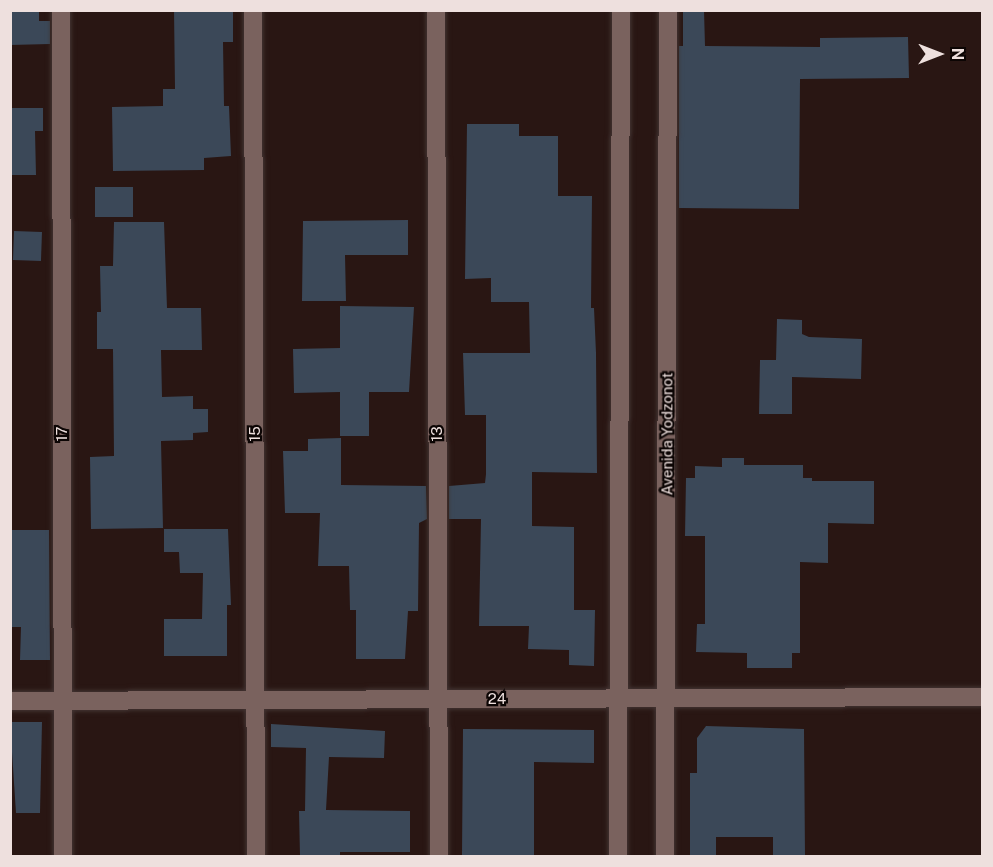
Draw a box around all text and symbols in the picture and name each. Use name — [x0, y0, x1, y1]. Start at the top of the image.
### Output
north arrow — [909, 24, 969, 84]
text: N — [948, 48, 967, 60]
street label: Avenida Yodzonot — [658, 373, 676, 495]
street label: 17 — [53, 426, 71, 442]
street label: 15 — [246, 426, 264, 442]
street label: 13 — [428, 426, 446, 442]
street label: 24 — [488, 690, 506, 708]

